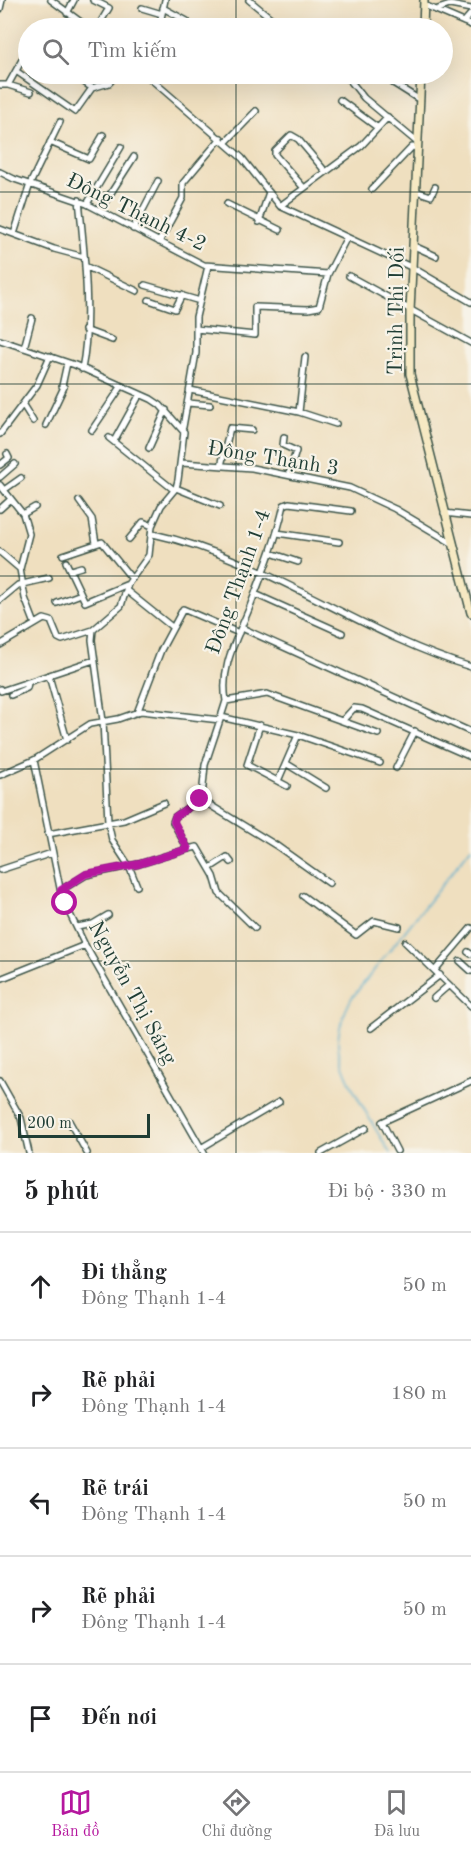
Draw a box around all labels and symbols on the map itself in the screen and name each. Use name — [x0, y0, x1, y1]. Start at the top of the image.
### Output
street label: Đông Thạnh 4-2 — [63, 170, 209, 256]
street label: Trịnh Thị Dối — [384, 247, 409, 375]
street label: Đông Thạnh 3 — [206, 438, 340, 480]
street label: Đông Thạnh 1-4 — [203, 507, 275, 657]
route end — [186, 785, 212, 811]
route start — [51, 889, 77, 915]
street label: Nguyễn Thị Sáng — [84, 917, 182, 1069]
scale bar — [18, 1111, 150, 1138]

